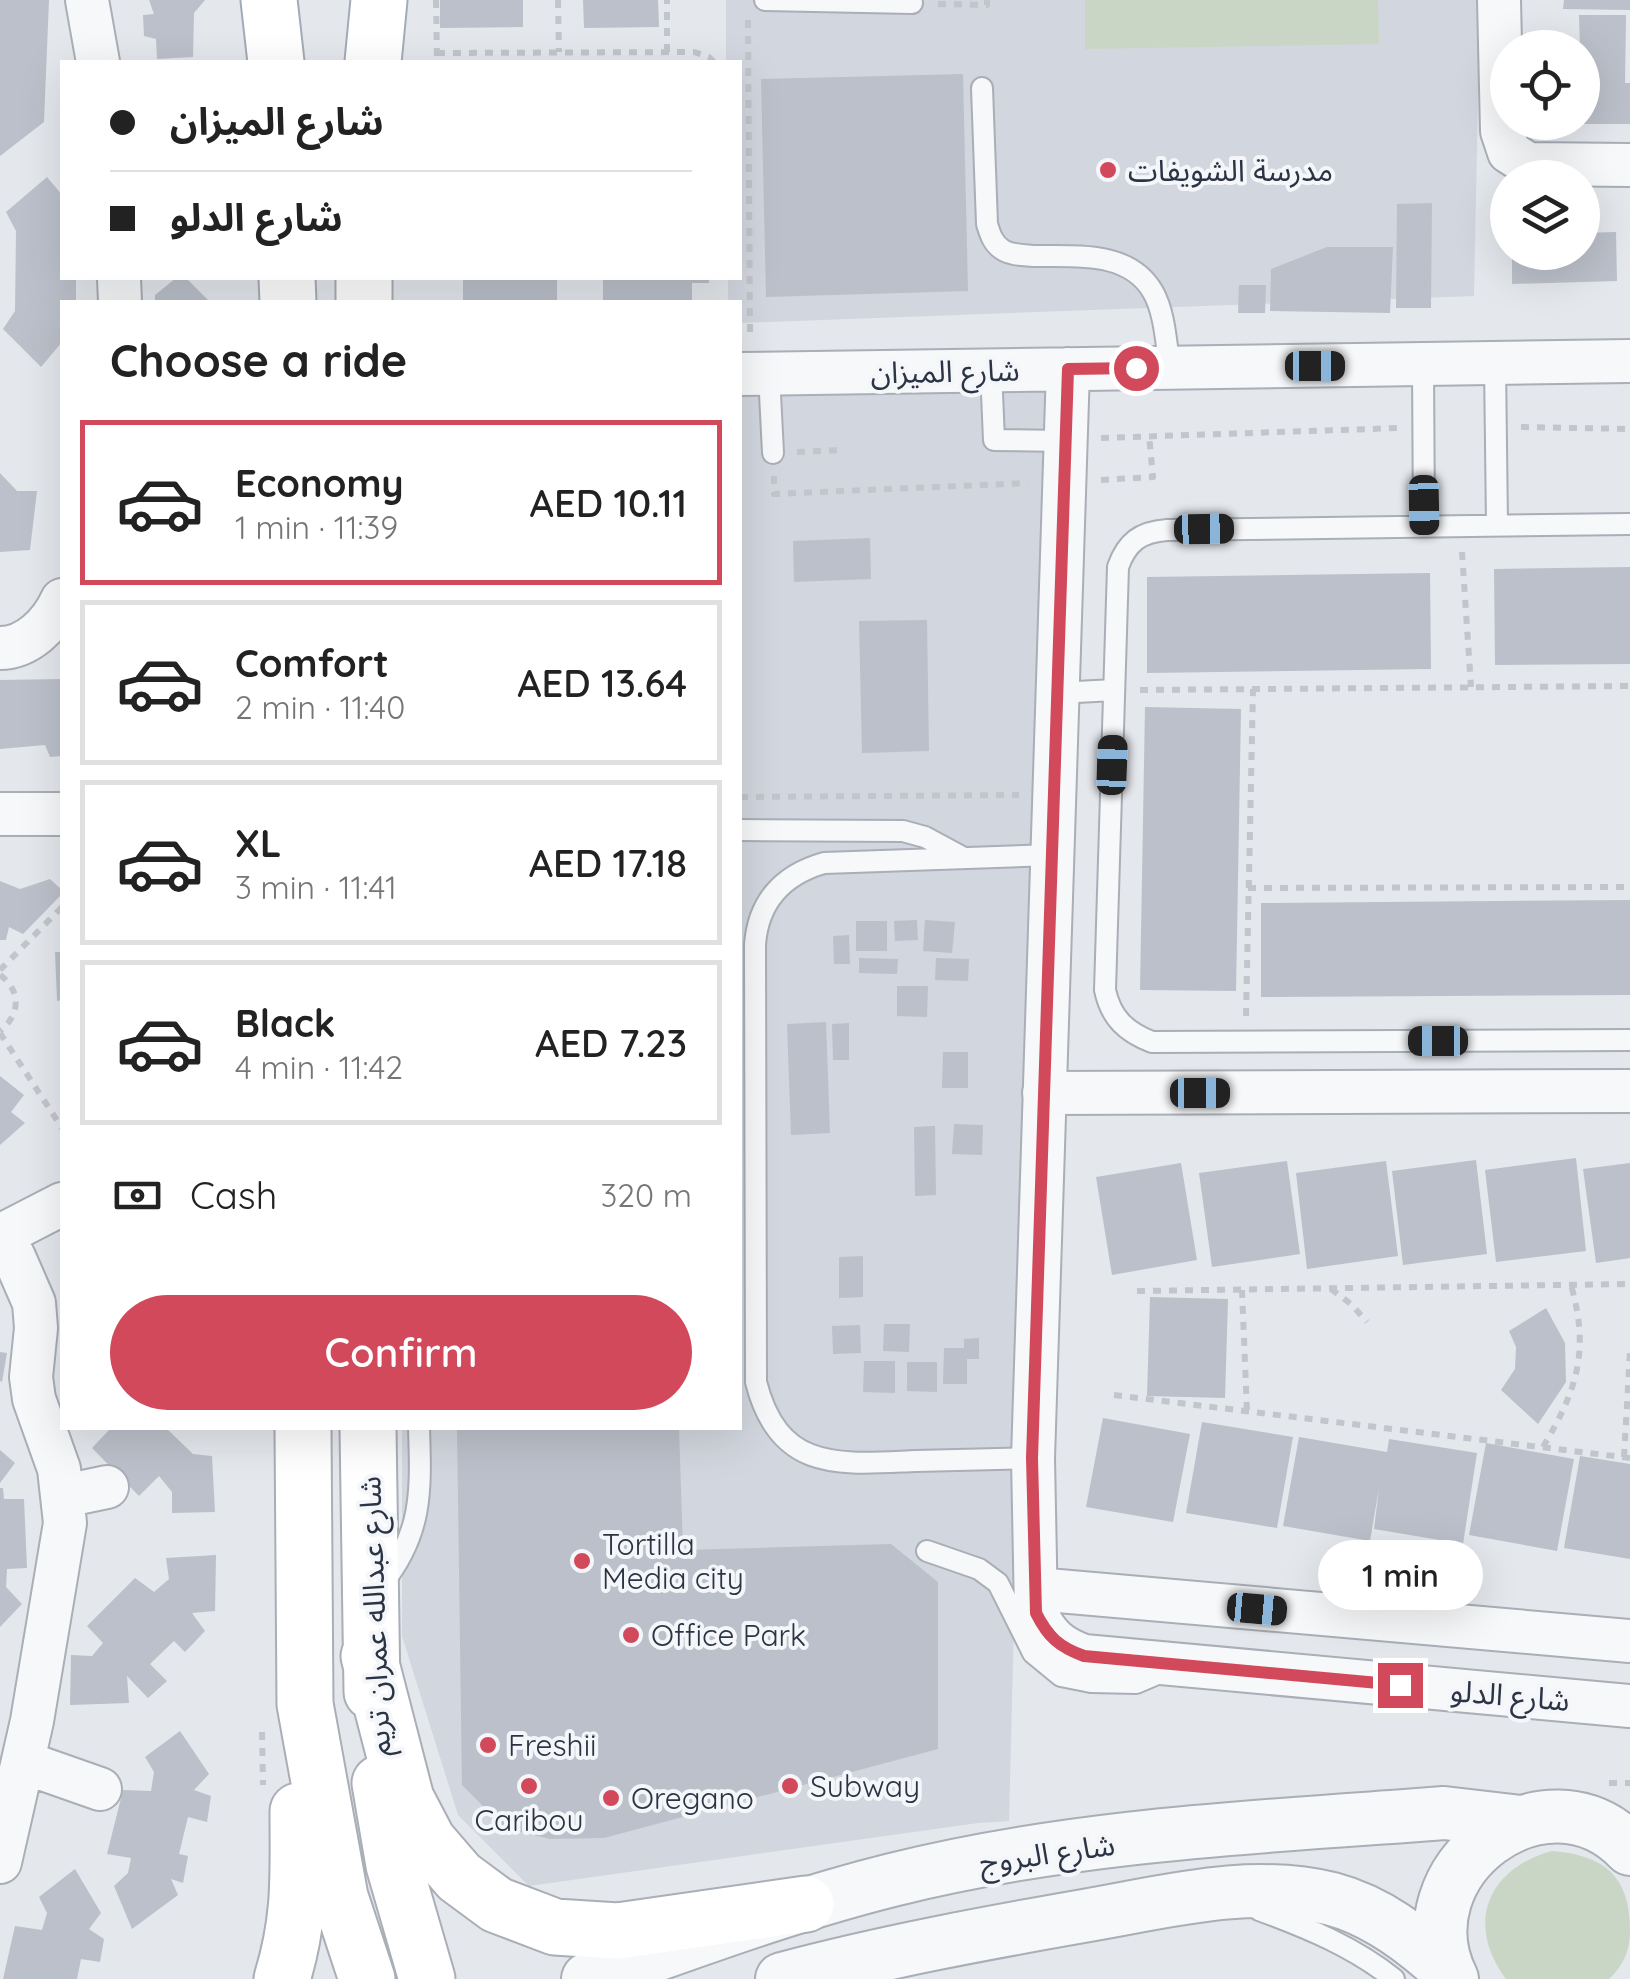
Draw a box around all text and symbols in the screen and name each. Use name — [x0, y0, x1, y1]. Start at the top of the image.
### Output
map controls — [1490, 30, 1600, 270]
button: locate — [1490, 30, 1600, 140]
text: شارع الميزان — [170, 97, 384, 145]
place label: مدرسة الشويفات — [1128, 151, 1333, 189]
marker: مدرسة الشويفات — [1097, 159, 1119, 181]
button: layers — [1490, 160, 1600, 270]
text: شارع الدلو — [170, 193, 342, 241]
text: Choose a ride — [110, 332, 407, 388]
route start — [1114, 346, 1159, 391]
street label: شارع الميزان — [870, 351, 1020, 395]
car — [1285, 351, 1345, 381]
icon: car — [115, 458, 205, 548]
text: Economy — [235, 459, 404, 507]
car — [1408, 475, 1440, 535]
text: AED 10.11 — [530, 479, 687, 527]
text: 1 min · 11:39 — [235, 507, 398, 547]
car — [1174, 513, 1234, 545]
icon: car — [115, 638, 205, 728]
text: Comfort — [235, 639, 389, 687]
text: AED 13.64 — [517, 659, 687, 707]
text: 2 min · 11:40 — [235, 687, 405, 727]
car — [1096, 734, 1128, 796]
icon: car — [115, 818, 205, 908]
text: XL — [235, 819, 281, 867]
text: AED 17.18 — [529, 839, 687, 887]
text: 3 min · 11:41 — [235, 867, 397, 907]
icon: car — [115, 998, 205, 1088]
text: Black — [235, 999, 335, 1047]
text: AED 7.23 — [535, 1019, 687, 1067]
car — [1408, 1026, 1468, 1056]
text: 4 min · 11:42 — [235, 1047, 403, 1087]
car — [1170, 1078, 1230, 1108]
icon: cash — [110, 1168, 165, 1223]
text: Cash — [190, 1171, 277, 1219]
text: 320 m — [601, 1175, 692, 1215]
button: Confirm — [110, 1295, 692, 1410]
street label: شارع عبدالله عمران تريم — [350, 1475, 403, 1757]
place label: Tortilla Media city — [602, 1525, 744, 1597]
callout: 1 min — [1318, 1540, 1482, 1610]
marker: Tortilla Media city — [571, 1550, 593, 1572]
text: 1 min — [1362, 1555, 1439, 1595]
car — [1226, 1591, 1288, 1627]
place label: Office Park — [651, 1616, 806, 1654]
marker: Office Park — [620, 1624, 642, 1646]
route end — [1378, 1663, 1423, 1708]
street label: شارع الدلو — [1448, 1671, 1571, 1723]
place label: Freshii — [508, 1726, 597, 1764]
marker: Freshii — [477, 1734, 499, 1756]
place label: Subway — [810, 1767, 920, 1805]
marker: Caribou — [518, 1775, 540, 1797]
marker: Subway — [779, 1775, 801, 1797]
place label: Oregano — [631, 1779, 754, 1817]
marker: Oregano — [600, 1787, 622, 1809]
place label: Caribou — [474, 1801, 584, 1839]
street label: شارع البروج — [977, 1825, 1118, 1885]

